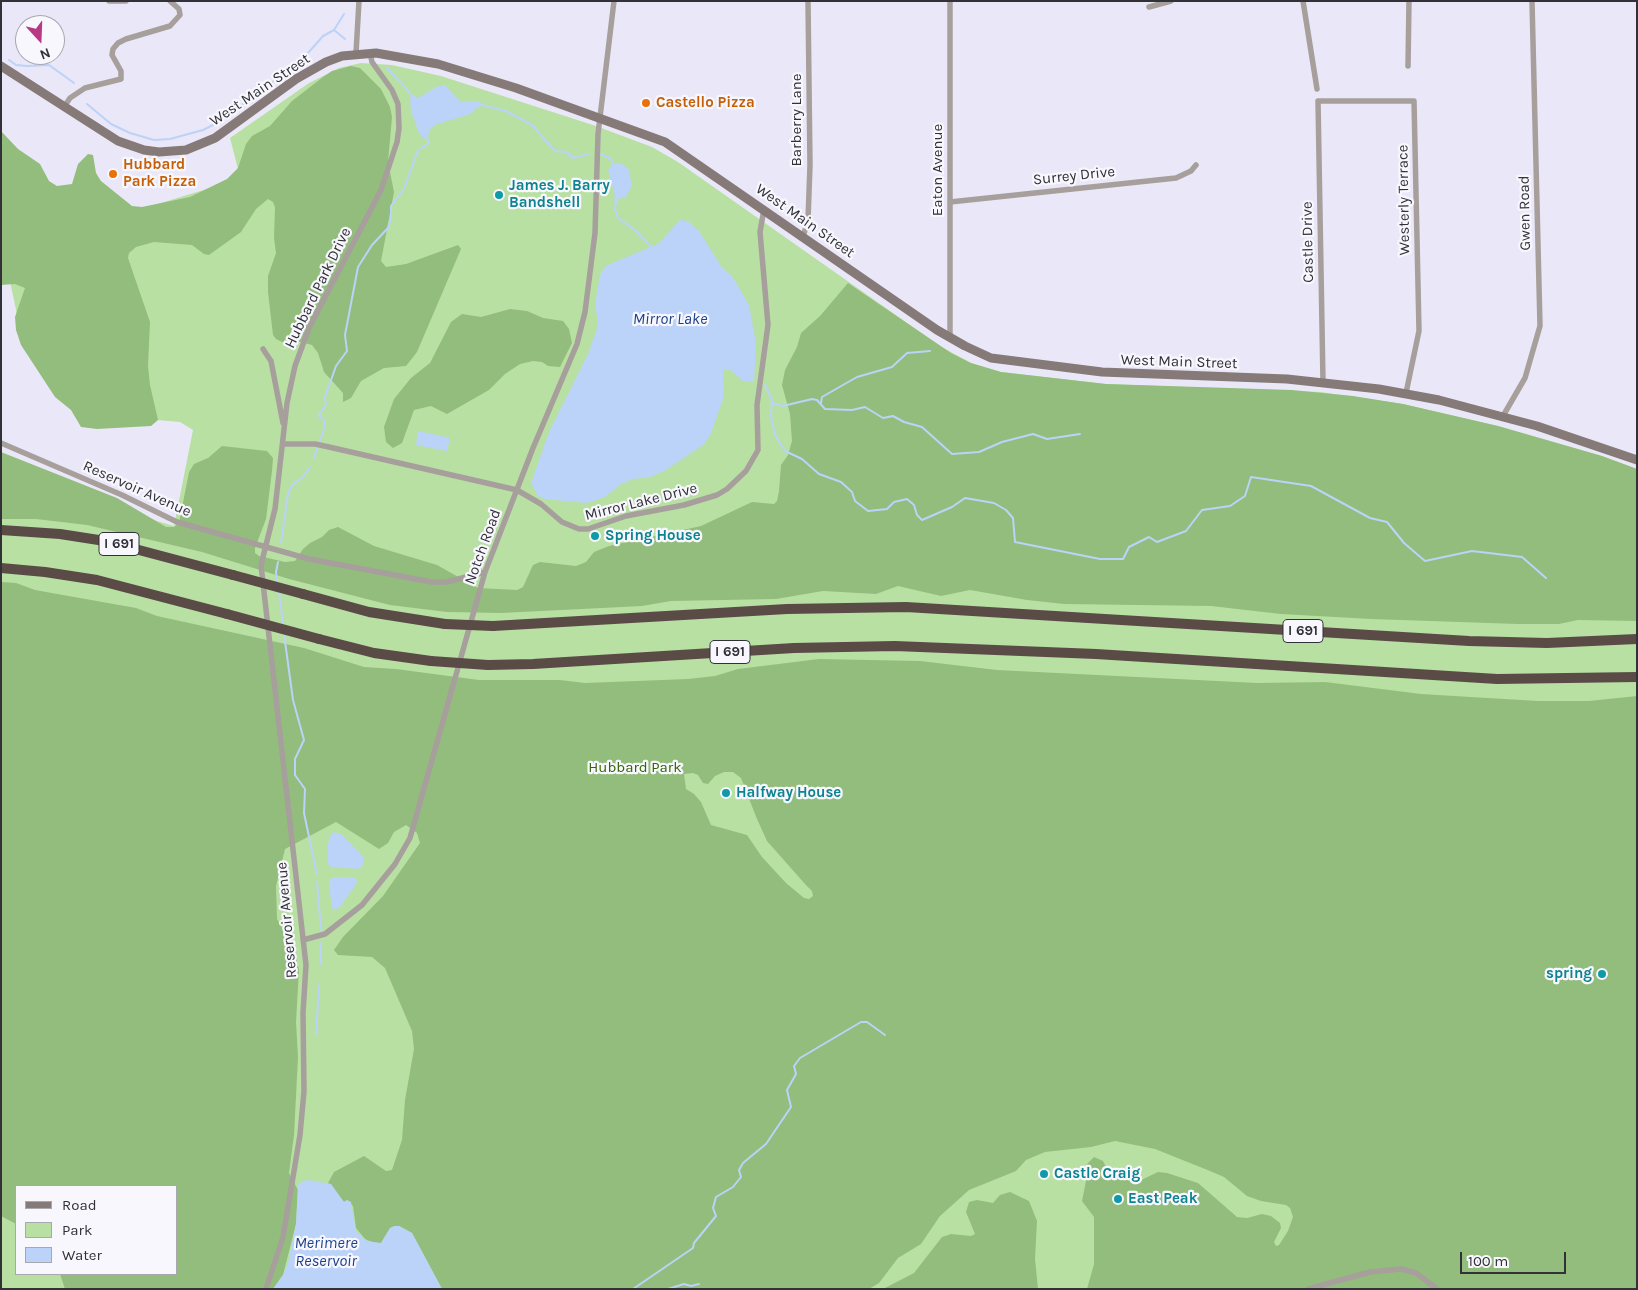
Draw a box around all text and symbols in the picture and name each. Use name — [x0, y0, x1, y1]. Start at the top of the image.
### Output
north arrow — [15, 15, 65, 65]
text: N — [37, 44, 53, 63]
street label: West Main Street — [206, 50, 314, 130]
street label: Barberry Lane — [788, 73, 806, 167]
place label: Castello Pizza — [656, 94, 755, 112]
marker: Castello Pizza — [640, 97, 652, 109]
street label: Eaton Avenue — [929, 124, 947, 216]
street label: Westerly Terrace — [1394, 145, 1414, 255]
place label: Hubbard Park Pizza — [123, 156, 196, 191]
street label: Surrey Drive — [1032, 163, 1116, 189]
marker: Hubbard Park Pizza — [107, 168, 119, 180]
street label: Gwen Road — [1515, 175, 1535, 251]
place label: James J. Barry Bandshell — [509, 177, 610, 212]
street label: West Main Street — [752, 180, 858, 262]
marker: James J. Barry Bandshell — [493, 189, 505, 201]
street label: Castle Drive — [1298, 201, 1318, 283]
street label: Hubbard Park Drive — [281, 225, 355, 351]
water label: Mirror Lake — [633, 309, 707, 329]
street label: West Main Street — [1120, 351, 1238, 373]
street label: Reservoir Avenue — [80, 457, 194, 521]
street label: Mirror Lake Drive — [583, 479, 699, 525]
street label: Notch Road — [461, 507, 505, 587]
place label: Spring House — [605, 527, 701, 545]
marker: Spring House — [589, 530, 601, 542]
road number: I 691 — [99, 532, 139, 556]
road number: I 691 — [1283, 620, 1323, 642]
road number: I 691 — [710, 640, 750, 664]
park label: Hubbard Park — [588, 759, 682, 777]
place label: Halfway House — [736, 784, 841, 802]
marker: Halfway House — [720, 787, 732, 799]
street label: Reservoir Avenue — [273, 861, 301, 979]
place label: spring — [1546, 965, 1592, 983]
marker: spring — [1596, 968, 1608, 980]
place label: Castle Craig — [1054, 1165, 1140, 1183]
marker: Castle Craig — [1038, 1168, 1050, 1180]
legend — [15, 1185, 178, 1275]
place label: East Peak — [1128, 1190, 1198, 1208]
marker: East Peak — [1112, 1193, 1124, 1205]
text: Road — [62, 1196, 97, 1214]
text: Park — [62, 1221, 92, 1239]
water label: Merimere Reservoir — [294, 1233, 358, 1271]
scale bar — [1463, 1242, 1569, 1274]
text: Water — [62, 1246, 102, 1264]
text: 100 m — [1468, 1252, 1508, 1270]

